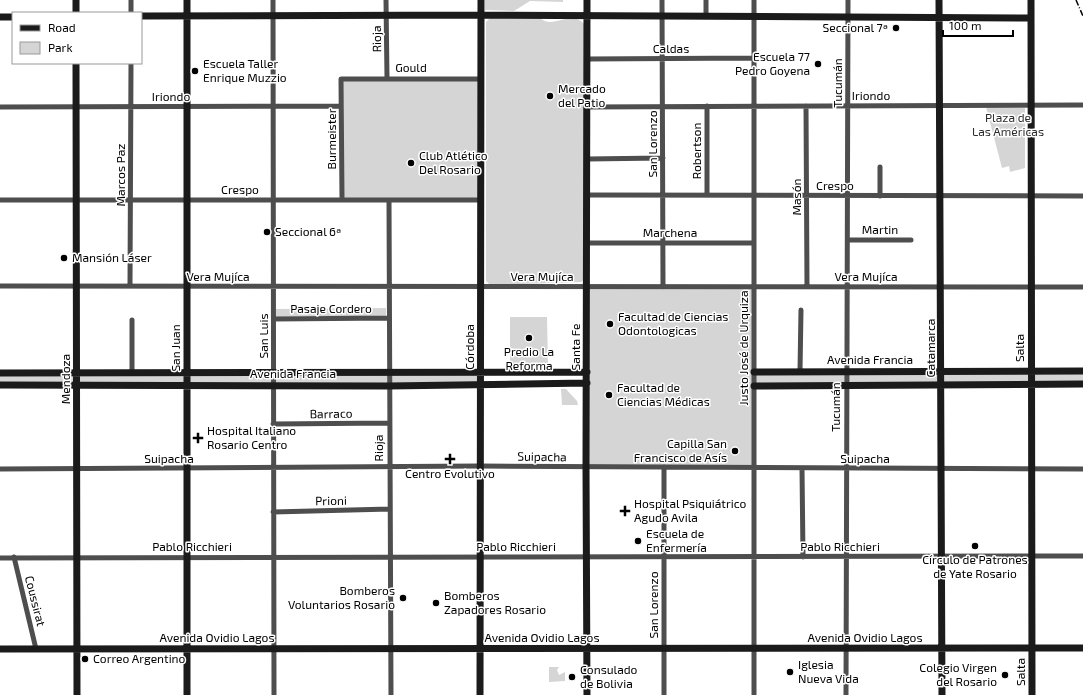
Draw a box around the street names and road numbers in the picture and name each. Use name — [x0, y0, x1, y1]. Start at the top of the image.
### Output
street label: Rioja — [369, 25, 384, 53]
street label: Caldas — [653, 41, 689, 55]
street label: Tucumán — [830, 58, 844, 108]
street label: Gould — [395, 60, 427, 74]
street label: Iriondo — [852, 88, 890, 102]
street label: Iriondo — [152, 89, 190, 103]
street label: Burmeister — [324, 108, 338, 169]
street label: San Lorenzo — [645, 110, 659, 177]
street label: Robertson — [689, 123, 703, 179]
street label: Marcos Paz — [113, 144, 127, 206]
street label: Masón — [789, 178, 803, 216]
street label: Crespo — [816, 178, 854, 192]
street label: Crespo — [221, 182, 259, 196]
street label: Martin — [862, 222, 898, 236]
street label: Marchena — [643, 225, 697, 239]
street label: Vera Mujíca — [186, 269, 250, 284]
street label: Vera Mujíca — [510, 269, 574, 284]
street label: Vera Mujíca — [834, 269, 898, 284]
street label: Justo José de Urquiza — [736, 291, 750, 406]
street label: Pasaje Cordero — [290, 301, 372, 316]
street label: San Luis — [256, 313, 270, 359]
street label: Catamarca — [923, 319, 937, 377]
street label: San Juan — [168, 324, 182, 372]
street label: Córdoba — [462, 324, 476, 370]
street label: Santa Fe — [568, 324, 582, 370]
street label: Salta — [1012, 334, 1026, 362]
street label: Avenida Francia — [827, 352, 913, 366]
street label: Mendoza — [58, 354, 72, 404]
street label: Avenida Francia — [250, 366, 336, 380]
street label: Tucumán — [828, 382, 842, 432]
street label: Barraco — [309, 406, 353, 420]
street label: Rioja — [371, 435, 386, 461]
street label: Suipacha — [517, 449, 567, 463]
street label: Suipacha — [144, 451, 194, 465]
street label: Suipacha — [840, 451, 890, 465]
street label: Prioni — [315, 493, 347, 507]
street label: Pablo Ricchieri — [152, 539, 232, 553]
street label: Pablo Ricchieri — [476, 539, 556, 553]
street label: Pablo Ricchieri — [800, 539, 880, 553]
street label: San Lorenzo — [646, 571, 660, 638]
street label: Coussirat — [23, 574, 49, 628]
street label: Avenida Ovidio Lagos — [159, 630, 275, 644]
street label: Avenida Ovidio Lagos — [484, 630, 600, 644]
street label: Avenida Ovidio Lagos — [807, 630, 923, 644]
street label: Salta — [1013, 658, 1027, 686]

